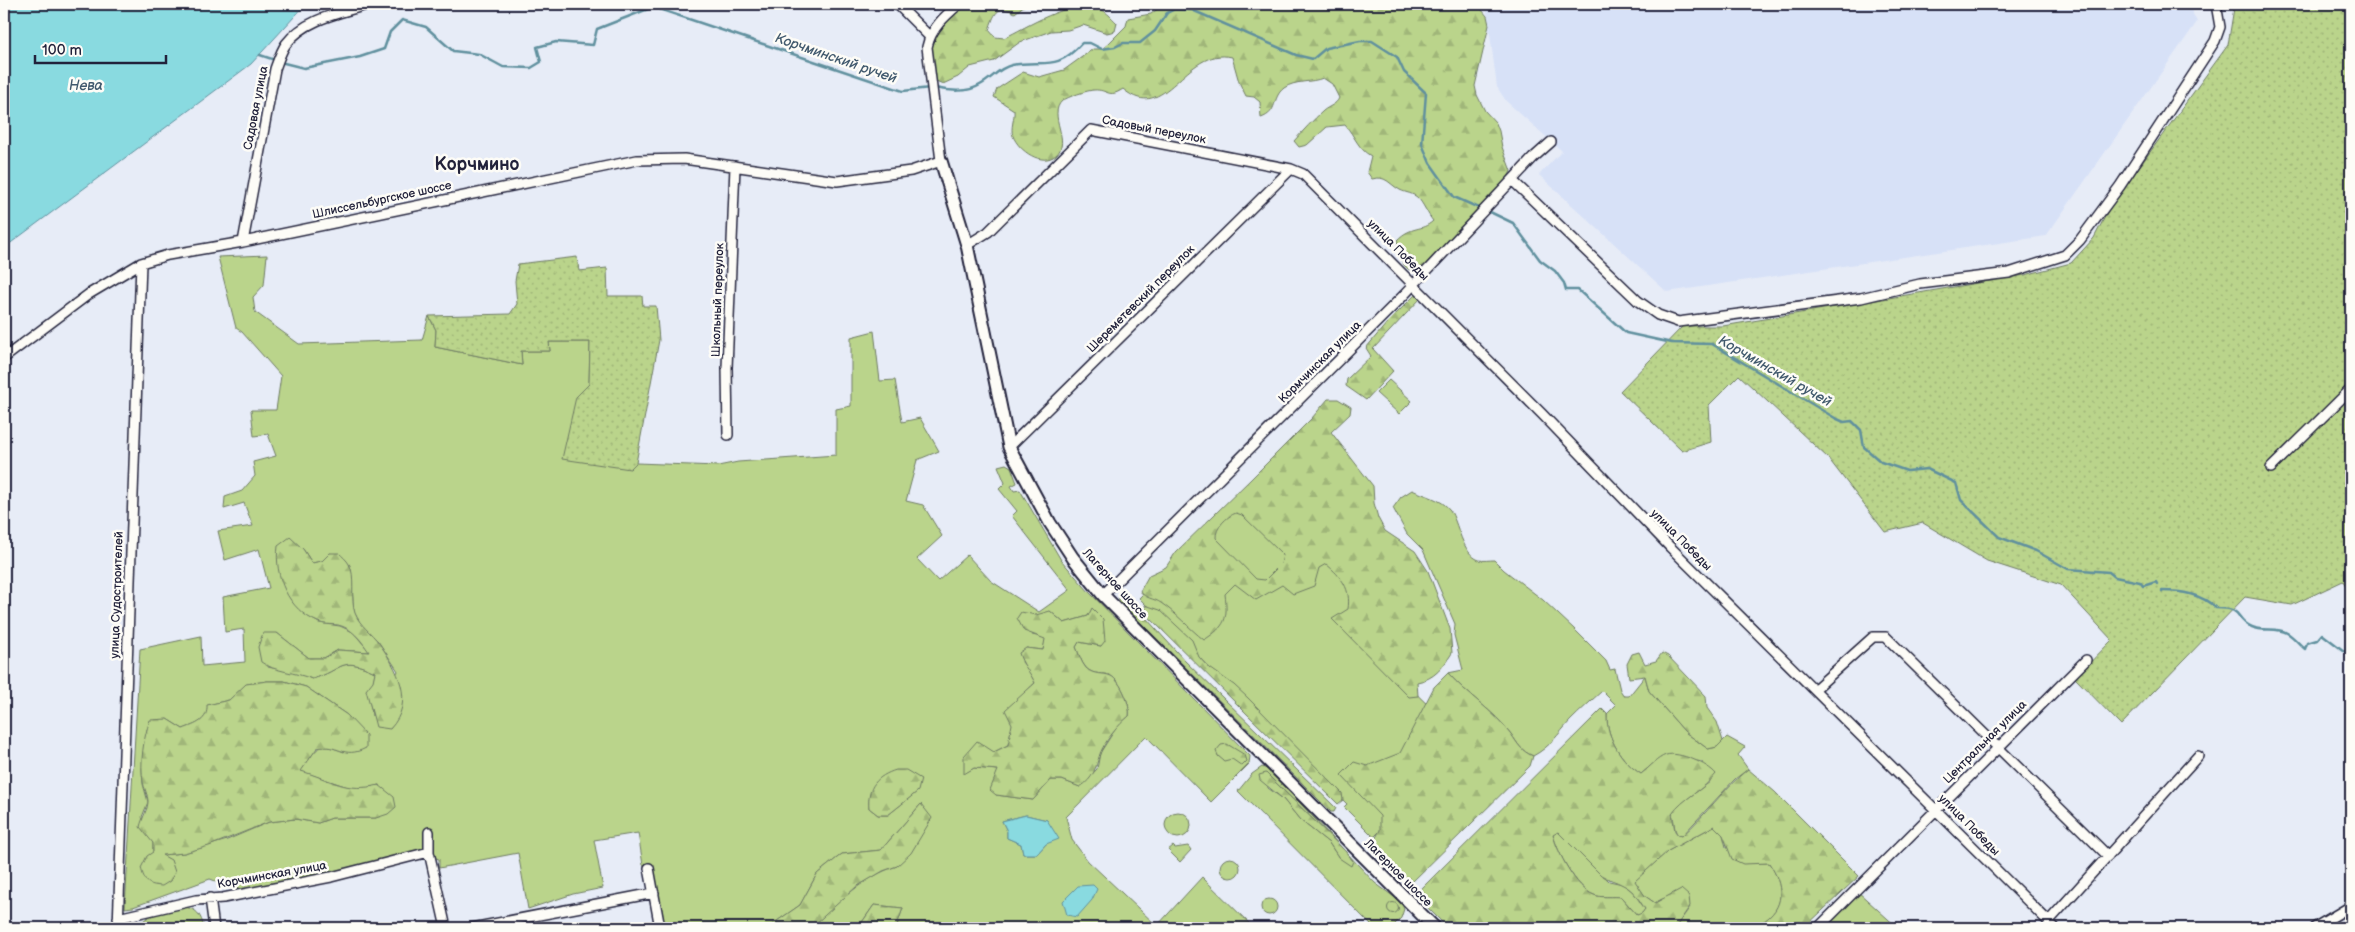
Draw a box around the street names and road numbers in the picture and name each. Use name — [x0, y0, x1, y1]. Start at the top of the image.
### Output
street label: Садовая улица — [241, 65, 271, 151]
street label: Садовый переулок — [1101, 113, 1208, 148]
street label: Шлиссельбургское шоссе — [311, 178, 453, 222]
street label: улица Победы — [1364, 216, 1432, 284]
street label: Школьный переулок — [709, 242, 728, 357]
street label: Шереметевский переулок — [1084, 242, 1198, 356]
street label: Кормчинская улица — [1276, 318, 1364, 406]
street label: улица Победы — [1647, 506, 1715, 574]
street label: улица Судостроителей — [107, 531, 127, 659]
street label: Лагерное шоссе — [1079, 545, 1151, 623]
street label: Центральная улица — [1940, 697, 2030, 787]
street label: улица Победы — [1935, 791, 2003, 859]
street label: Лагерное шоссе — [1360, 835, 1435, 910]
street label: Корчминская улица — [216, 858, 328, 892]

